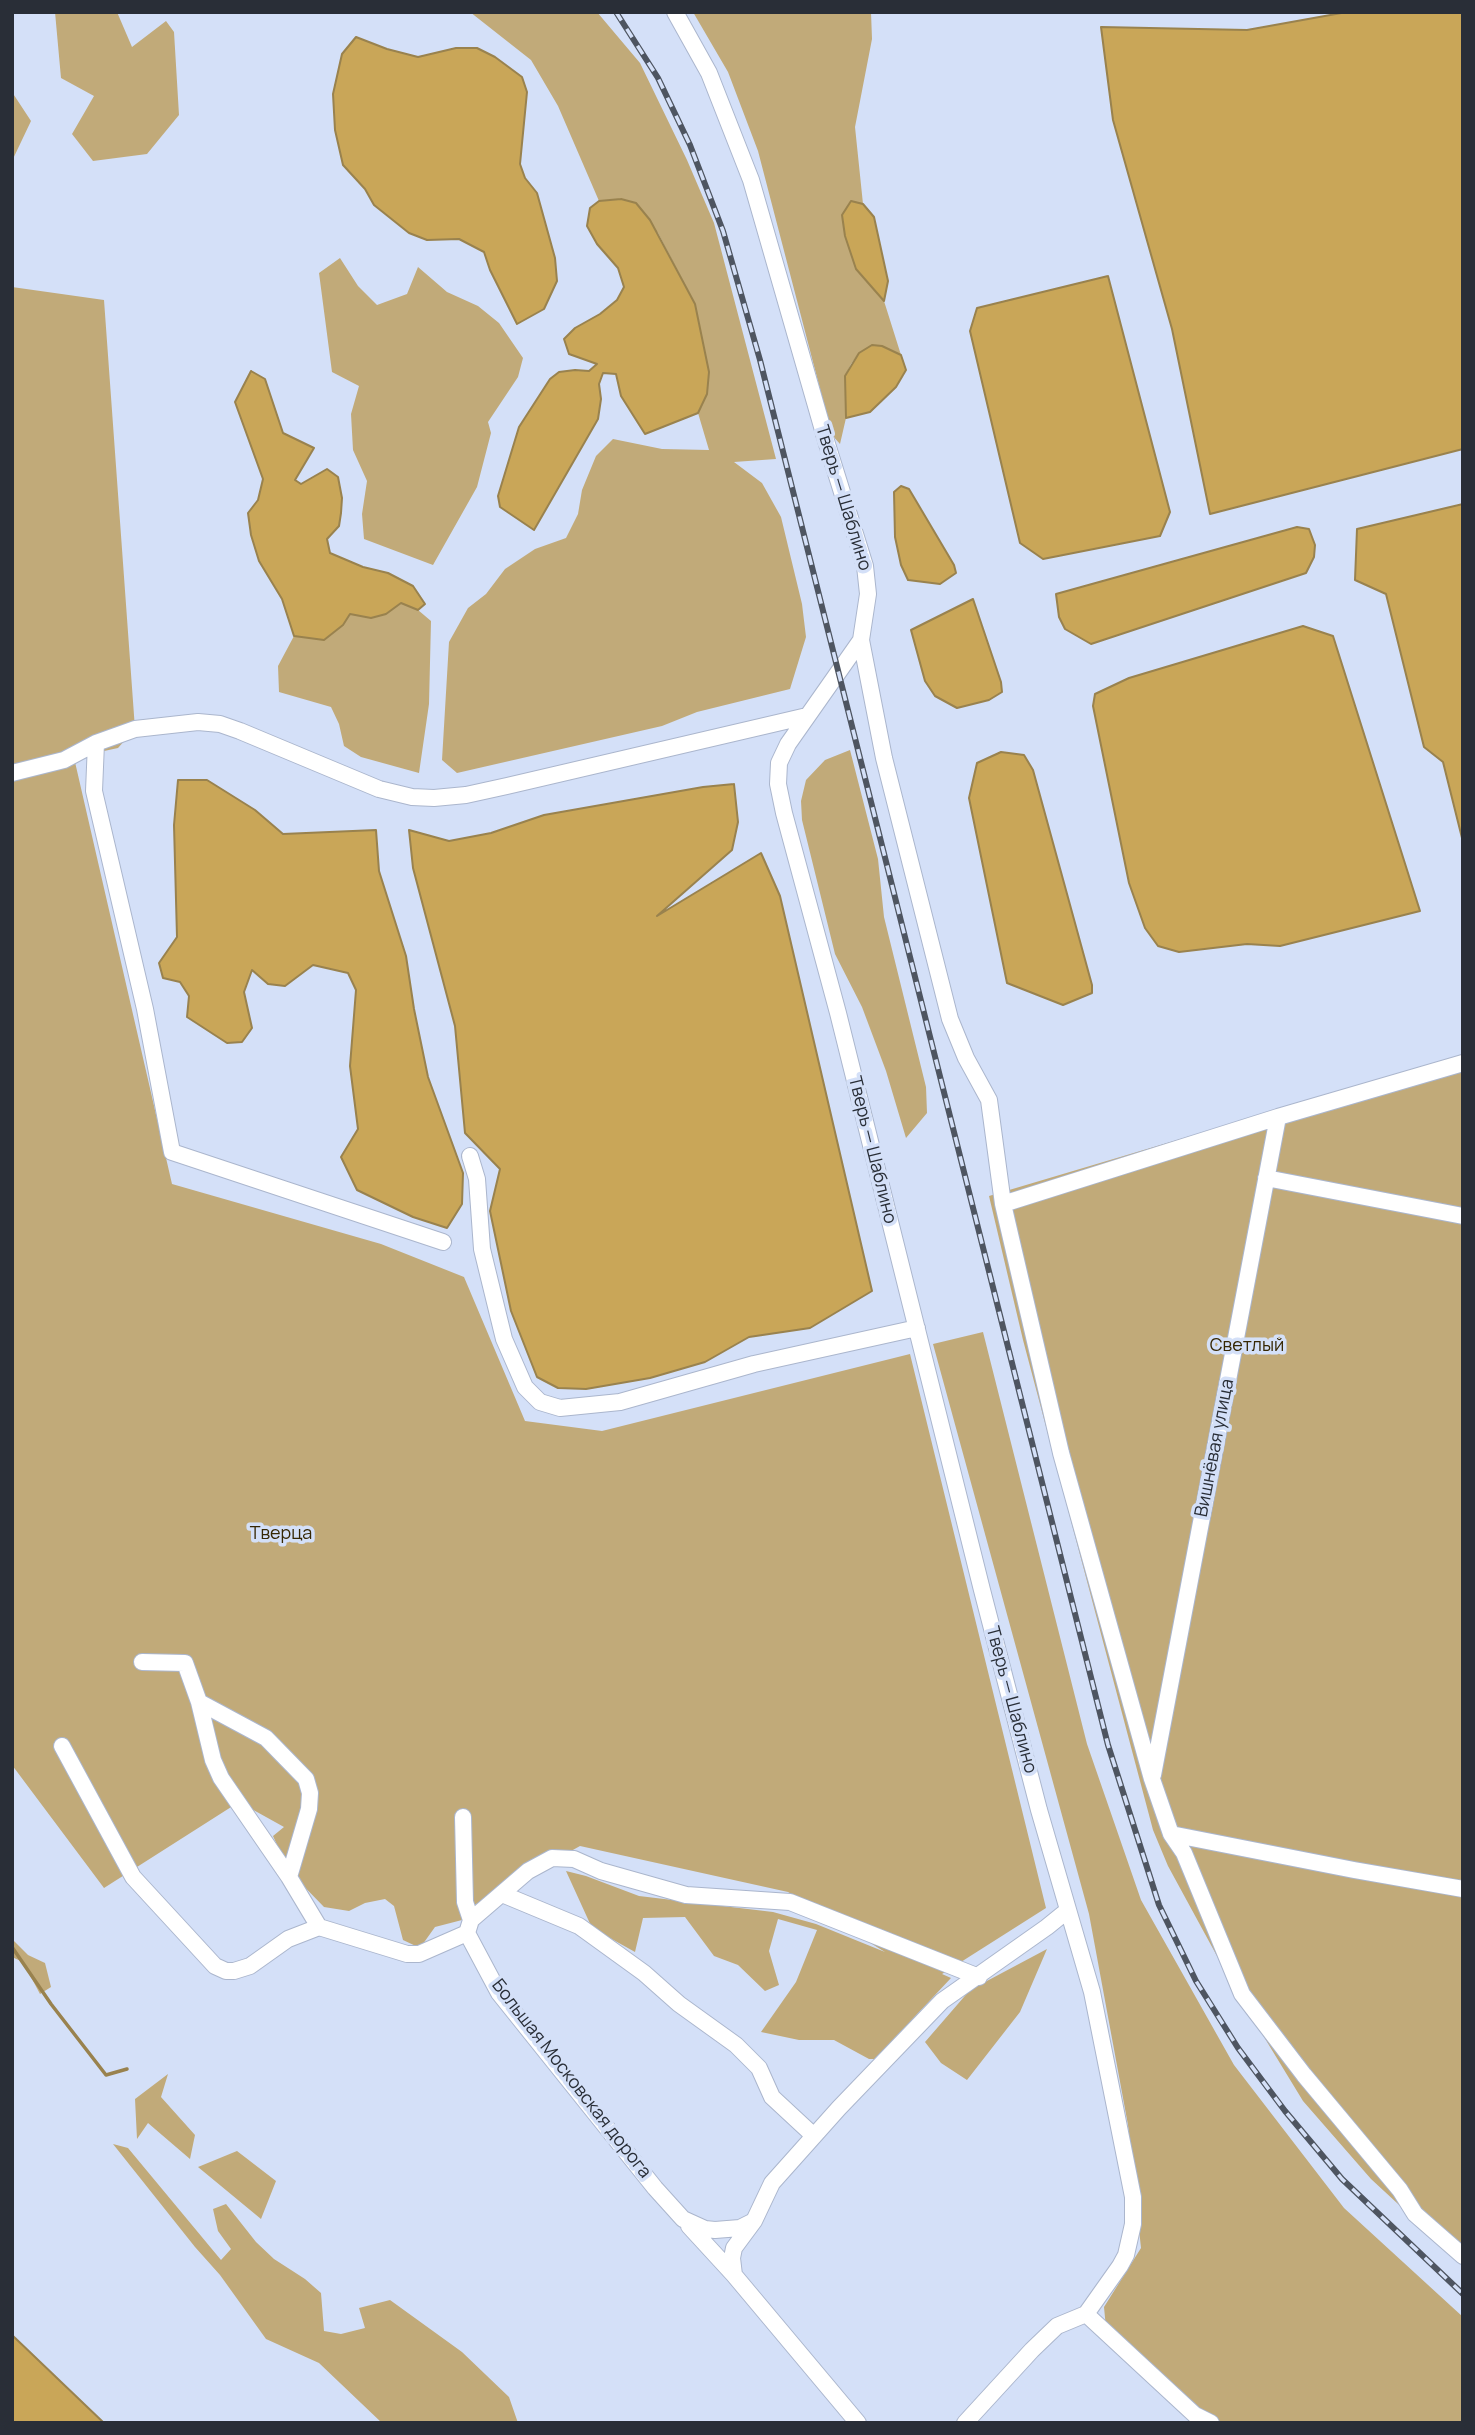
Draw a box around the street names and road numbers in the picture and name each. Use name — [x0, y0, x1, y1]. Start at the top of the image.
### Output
street label: Тверь — Шаблино — [811, 423, 875, 573]
street label: Тверь — Шаблино — [843, 1074, 901, 1226]
street label: Вишнёвая улица — [1191, 1377, 1239, 1519]
street label: Тверь — Шаблино — [981, 1624, 1041, 1776]
street label: Большая Московская дорога — [487, 1975, 655, 2183]

